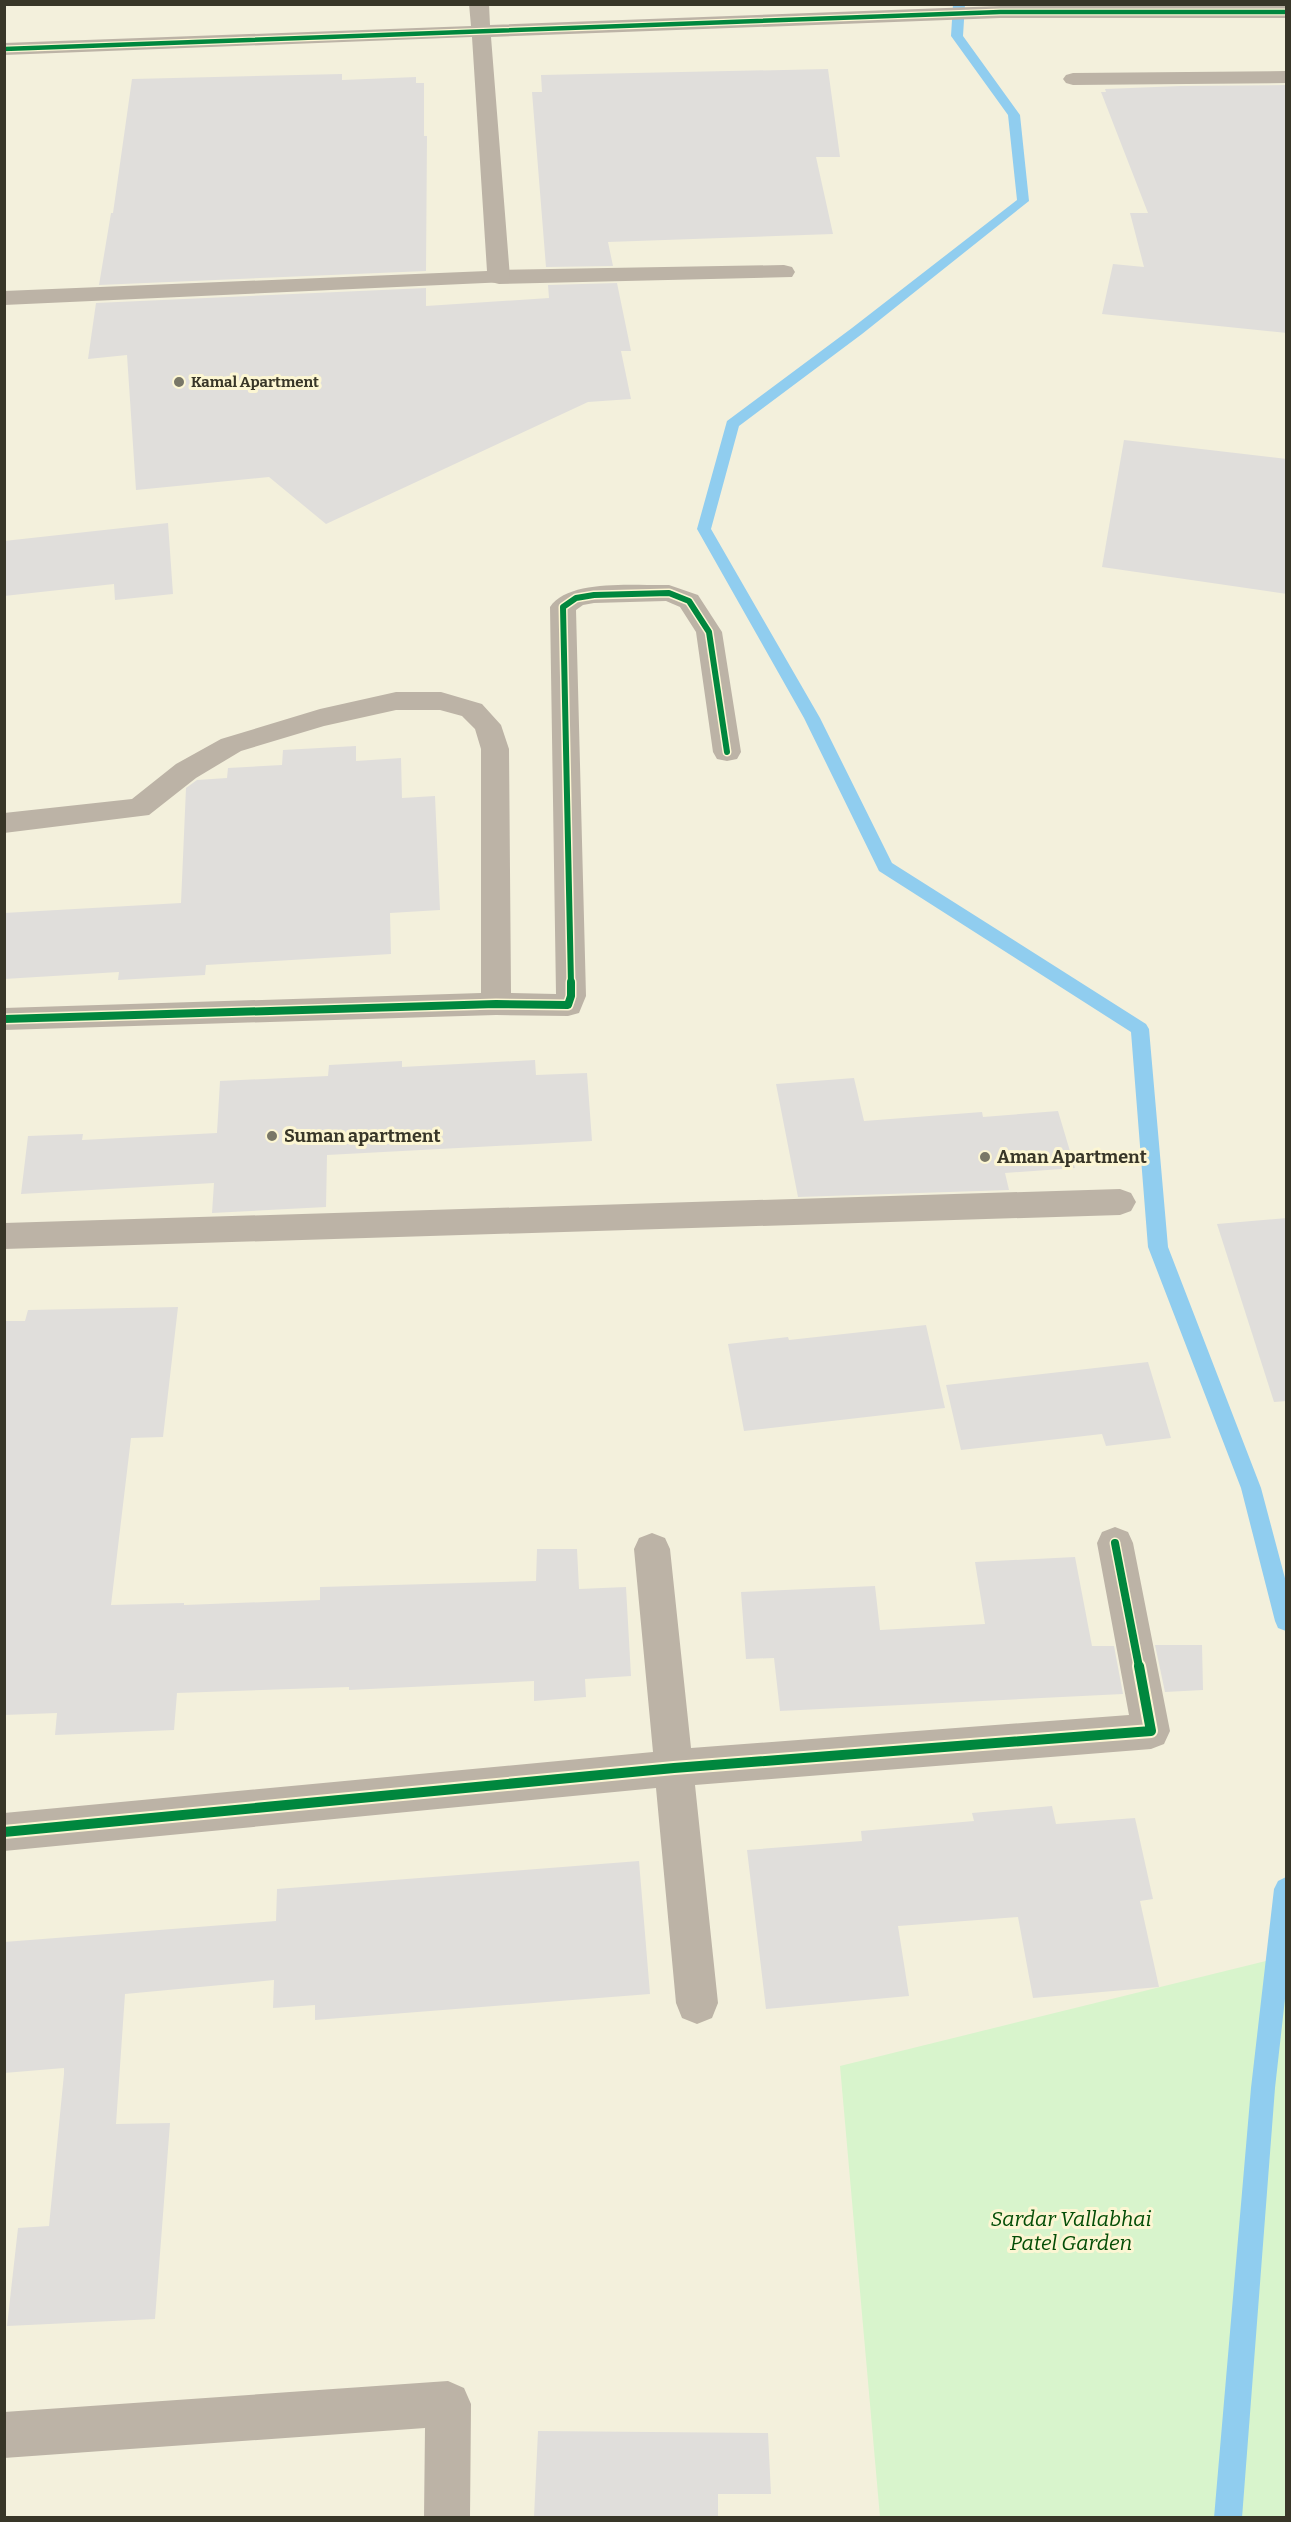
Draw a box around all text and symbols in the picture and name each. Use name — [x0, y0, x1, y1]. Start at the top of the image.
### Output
place label: Kamal Apartment — [191, 373, 319, 391]
marker: Kamal Apartment — [172, 375, 186, 389]
place label: Suman apartment — [284, 1125, 441, 1147]
marker: Suman apartment — [265, 1129, 279, 1143]
place label: Aman Apartment — [997, 1146, 1147, 1168]
marker: Aman Apartment — [978, 1150, 992, 1164]
park label: Sardar Vallabhai Patel Garden — [990, 2206, 1152, 2256]

